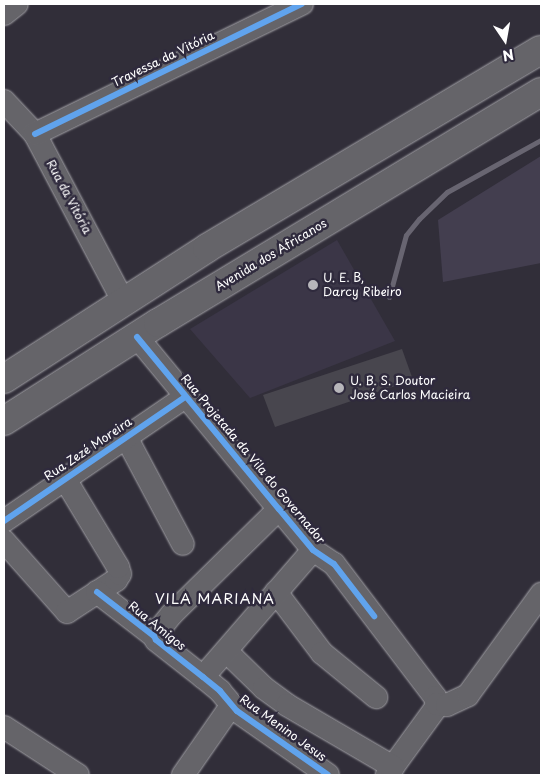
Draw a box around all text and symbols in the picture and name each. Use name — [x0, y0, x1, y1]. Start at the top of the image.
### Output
north arrow — [480, 15, 530, 65]
street label: Travessa da Vitória — [110, 28, 216, 90]
text: N — [501, 44, 516, 67]
street label: Rua da Vitória — [43, 157, 95, 237]
street label: Avenida dos Africanos — [212, 216, 330, 294]
place label: U. E. B, Darcy Ribeiro — [323, 271, 402, 299]
marker: U. E. B, Darcy Ribeiro — [307, 279, 319, 291]
street label: Rua Projetada da Vila do Governador — [178, 371, 328, 547]
place label: U. B. S. Doutor José Carlos Macieira — [350, 374, 471, 402]
marker: U. B. S. Doutor José Carlos Macieira — [332, 381, 346, 395]
street label: Rua Zezé Moreira — [42, 414, 134, 484]
district label: VILA MARIANA — [154, 591, 276, 607]
street label: Rua Amigos — [125, 598, 189, 654]
street label: Rua Menino Jesus — [237, 692, 329, 764]

